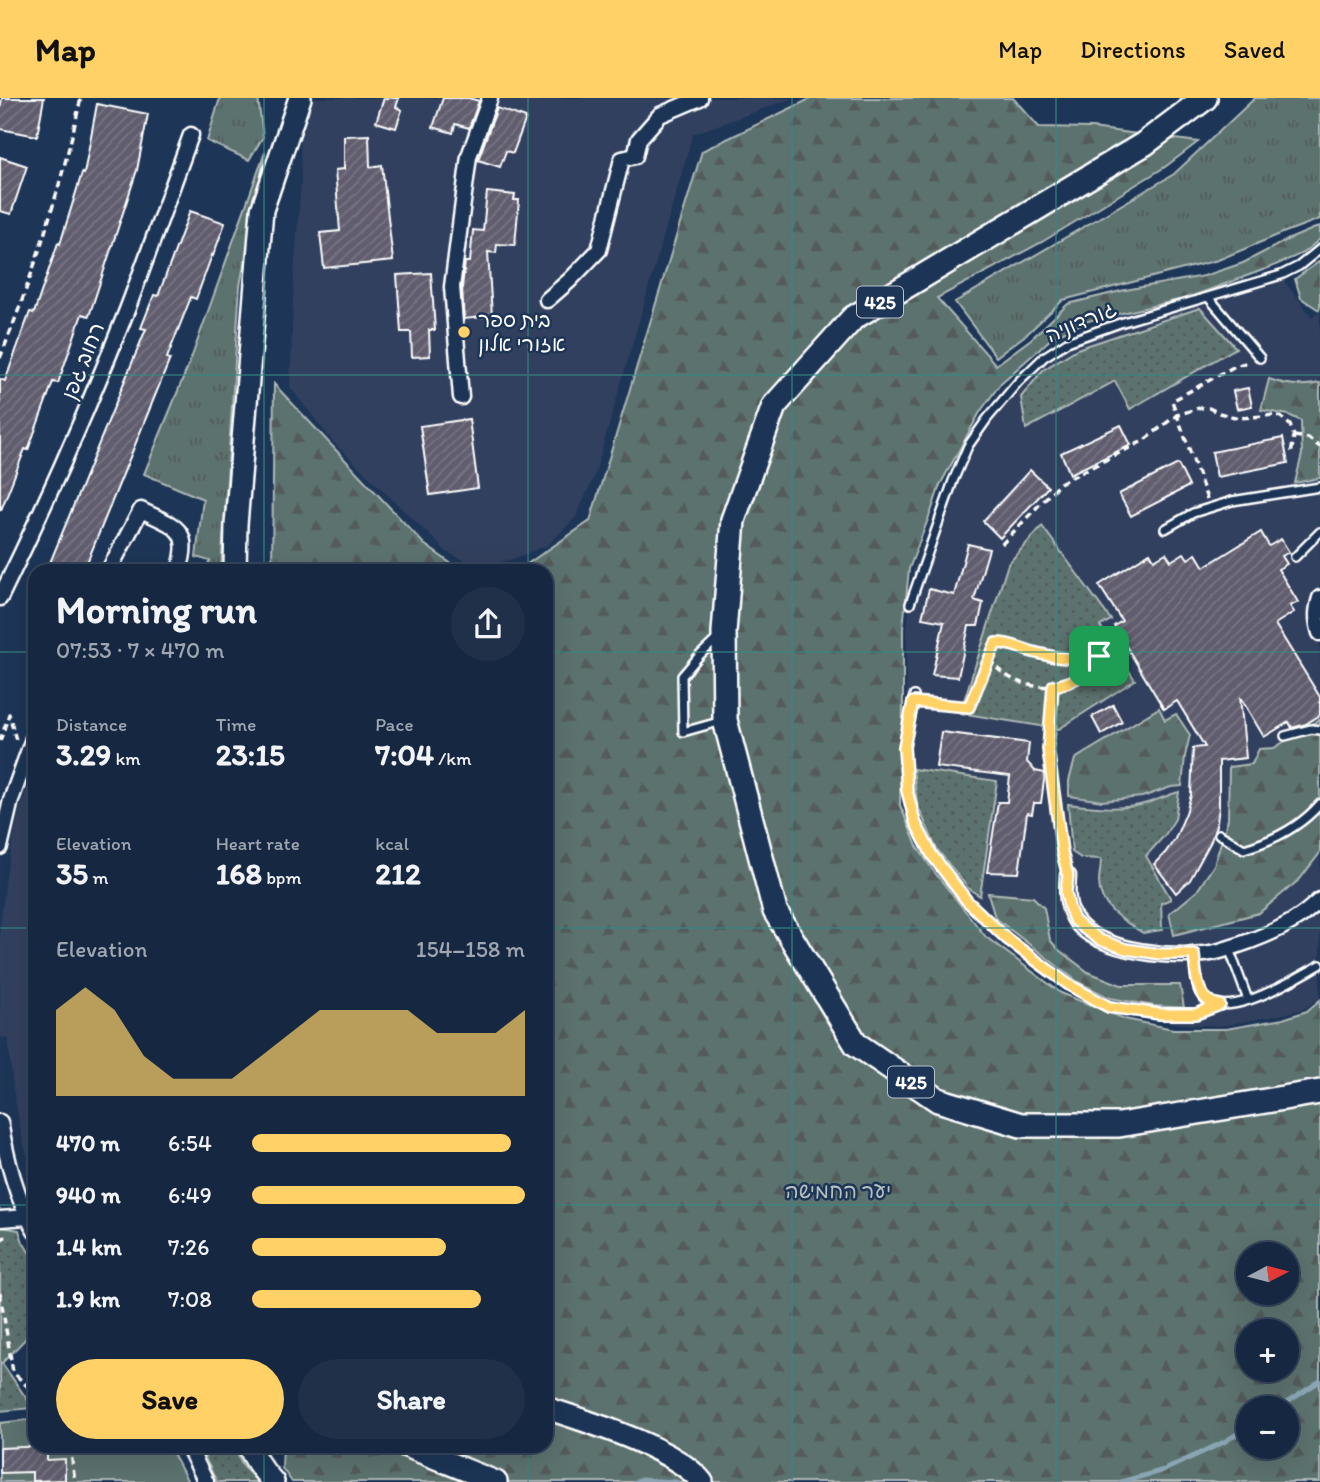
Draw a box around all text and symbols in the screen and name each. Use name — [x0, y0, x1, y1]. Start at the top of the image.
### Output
text: Map — [35, 30, 96, 69]
text: Map — [998, 35, 1042, 64]
text: Directions — [1080, 35, 1186, 64]
text: Saved — [1224, 35, 1285, 64]
road number: 425 — [857, 286, 903, 318]
street label: גורדוניה — [1042, 295, 1120, 348]
place label: בית ספר אזורי אלון — [478, 307, 565, 357]
street label: רחוב גפן — [56, 319, 110, 403]
marker: בית ספר אזורי אלון — [456, 324, 472, 340]
text: Morning run — [56, 587, 257, 633]
button: share — [451, 587, 525, 661]
pin — [1069, 626, 1129, 686]
text: 07:53 · 7 × 470 m — [56, 636, 225, 664]
icon: arrive — [1080, 637, 1118, 675]
text: Distance — [56, 713, 127, 736]
text: Time — [216, 713, 256, 736]
text: Pace — [375, 713, 413, 736]
text: 3.29 — [56, 736, 111, 773]
text: 23:15 — [216, 736, 285, 773]
text: 7:04 — [375, 736, 434, 773]
text: km — [111, 747, 141, 770]
text: /km — [434, 747, 471, 770]
text: Elevation — [56, 832, 132, 855]
text: Heart rate — [216, 832, 300, 855]
text: kcal — [375, 832, 409, 855]
text: 35 — [56, 855, 88, 892]
text: 168 — [216, 855, 262, 892]
text: 212 — [375, 855, 421, 892]
text: m — [88, 866, 108, 889]
text: bpm — [262, 866, 301, 889]
text: Elevation — [56, 935, 147, 963]
text: 154–158 m — [416, 935, 525, 963]
road number: 425 — [888, 1066, 934, 1098]
text: 470 m — [56, 1129, 120, 1157]
text: 6:54 — [168, 1129, 212, 1157]
park label: יער החמישה — [785, 1178, 891, 1203]
text: 940 m — [56, 1181, 121, 1209]
text: 6:49 — [168, 1181, 212, 1209]
text: 1.4 km — [56, 1233, 122, 1261]
text: 7:26 — [168, 1233, 209, 1261]
north arrow — [1236, 1242, 1298, 1306]
map controls — [1236, 1242, 1299, 1459]
text: 1.9 km — [56, 1285, 120, 1313]
text: 7:08 — [168, 1285, 212, 1313]
button: + — [1236, 1319, 1299, 1382]
button: Save — [56, 1359, 284, 1439]
button: Share — [298, 1359, 525, 1439]
button: − — [1236, 1396, 1299, 1459]

